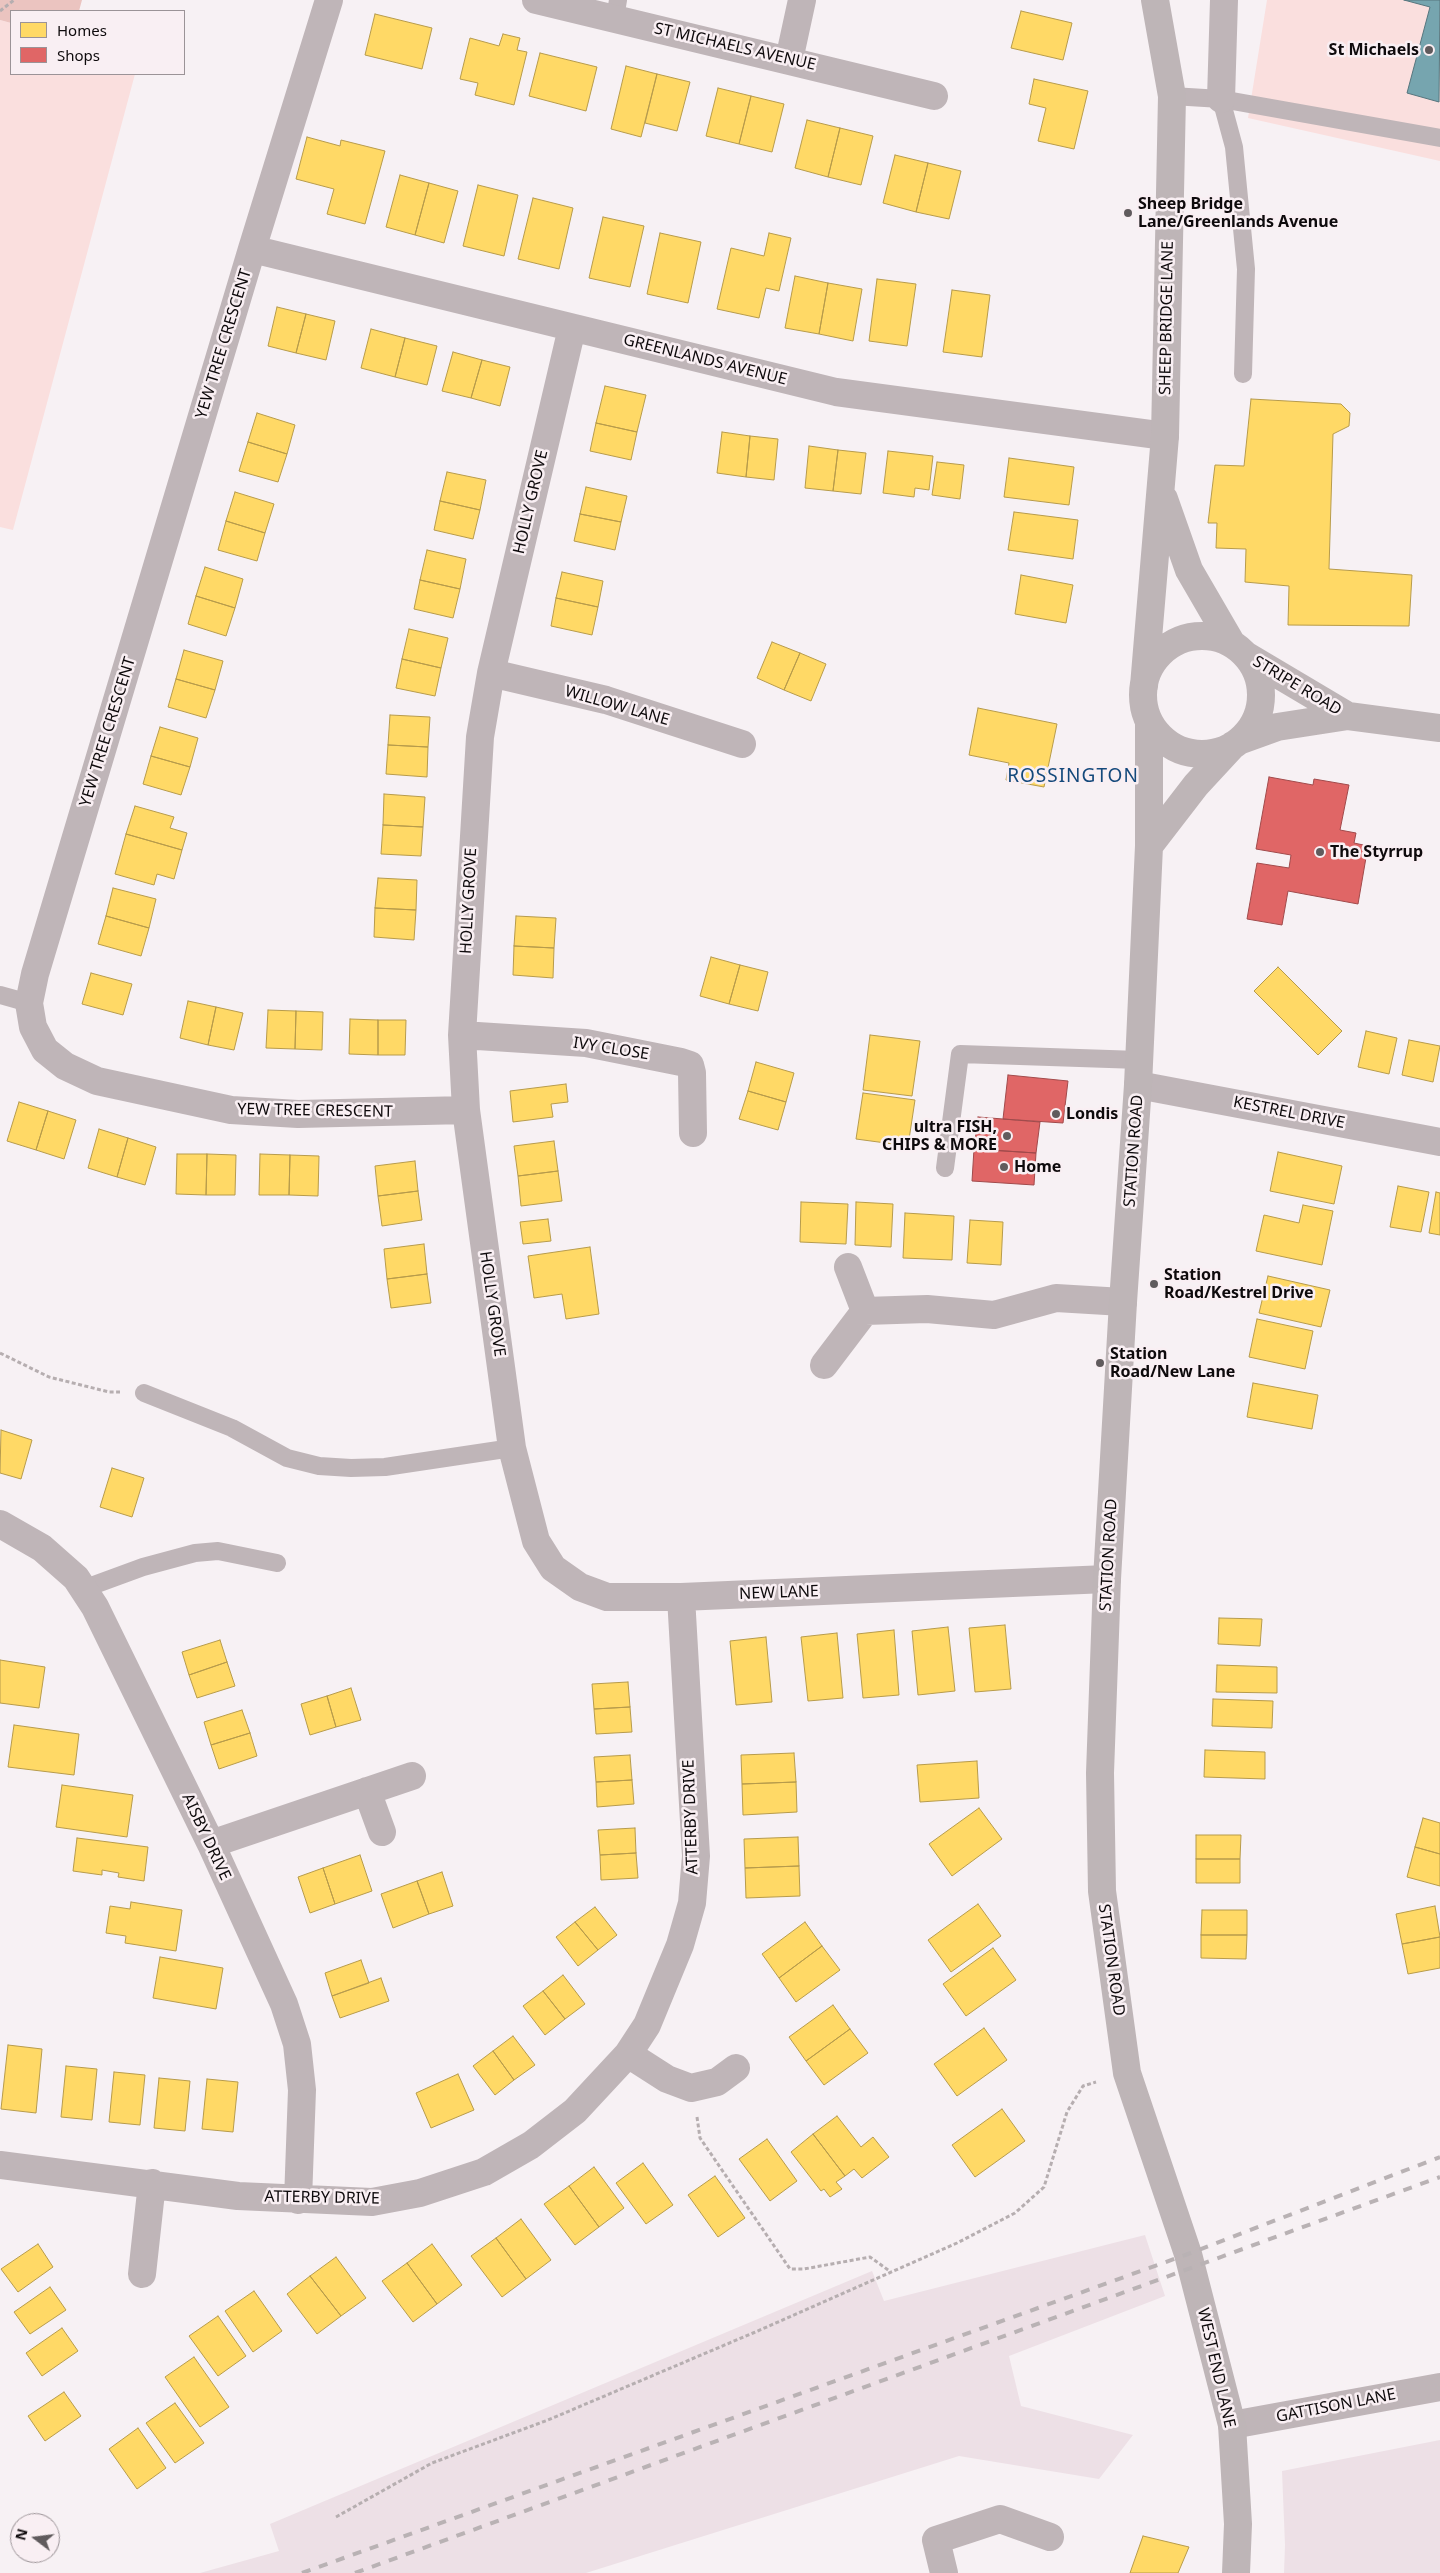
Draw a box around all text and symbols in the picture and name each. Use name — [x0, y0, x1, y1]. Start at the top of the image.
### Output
legend — [10, 10, 185, 75]
street label: ST MICHAELS AVENUE — [652, 19, 818, 75]
text: Homes — [57, 20, 107, 40]
place label: St Michaels — [1329, 40, 1419, 60]
marker: St Michaels — [1423, 44, 1435, 56]
text: Shops — [57, 45, 100, 65]
place label: Sheep Bridge Lane/Greenlands Avenue — [1138, 194, 1338, 232]
marker: Sheep Bridge Lane/Greenlands Avenue — [1122, 207, 1134, 219]
street label: SHEEP BRIDGE LANE — [1156, 241, 1178, 395]
street label: YEW TREE CRESCENT — [192, 267, 256, 421]
street label: GREENLANDS AVENUE — [621, 330, 789, 390]
street label: HOLLY GROVE — [510, 448, 552, 556]
street label: STRIPE ROAD — [1249, 652, 1345, 720]
street label: YEW TREE CRESCENT — [76, 655, 140, 809]
street label: WILLOW LANE — [563, 682, 671, 730]
district label: ROSSINGTON — [1006, 766, 1140, 788]
place label: The Styrrup — [1330, 842, 1423, 862]
marker: The Styrrup — [1314, 846, 1326, 858]
street label: HOLLY GROVE — [457, 847, 481, 955]
street label: IVY CLOSE — [572, 1034, 650, 1064]
street label: KESTREL DRIVE — [1231, 1093, 1347, 1133]
street label: STATION ROAD — [1120, 1094, 1148, 1208]
street label: YEW TREE CRESCENT — [237, 1100, 393, 1122]
place label: Londis — [1066, 1104, 1118, 1124]
marker: Londis — [1050, 1108, 1062, 1120]
place label: ultra FISH, CHIPS & MORE — [882, 1117, 997, 1155]
marker: ultra FISH, CHIPS & MORE — [1001, 1130, 1013, 1142]
place label: Home — [1014, 1157, 1061, 1177]
marker: Home — [998, 1161, 1010, 1173]
street label: HOLLY GROVE — [475, 1250, 509, 1358]
place label: Station Road/Kestrel Drive — [1164, 1265, 1314, 1303]
marker: Station Road/Kestrel Drive — [1148, 1278, 1160, 1290]
place label: Station Road/New Lane — [1110, 1344, 1235, 1382]
marker: Station Road/New Lane — [1094, 1357, 1106, 1369]
street label: STATION ROAD — [1096, 1498, 1122, 1612]
street label: NEW LANE — [739, 1582, 819, 1604]
street label: ATTERBY DRIVE — [679, 1759, 703, 1875]
street label: AISBY DRIVE — [178, 1791, 234, 1883]
street label: STATION ROAD — [1094, 1903, 1128, 2017]
street label: ATTERBY DRIVE — [264, 2187, 380, 2209]
street label: WEST END LANE — [1193, 2306, 1239, 2430]
street label: GATTISON LANE — [1275, 2385, 1397, 2427]
north arrow — [10, 2513, 60, 2563]
text: N — [10, 2526, 32, 2542]

